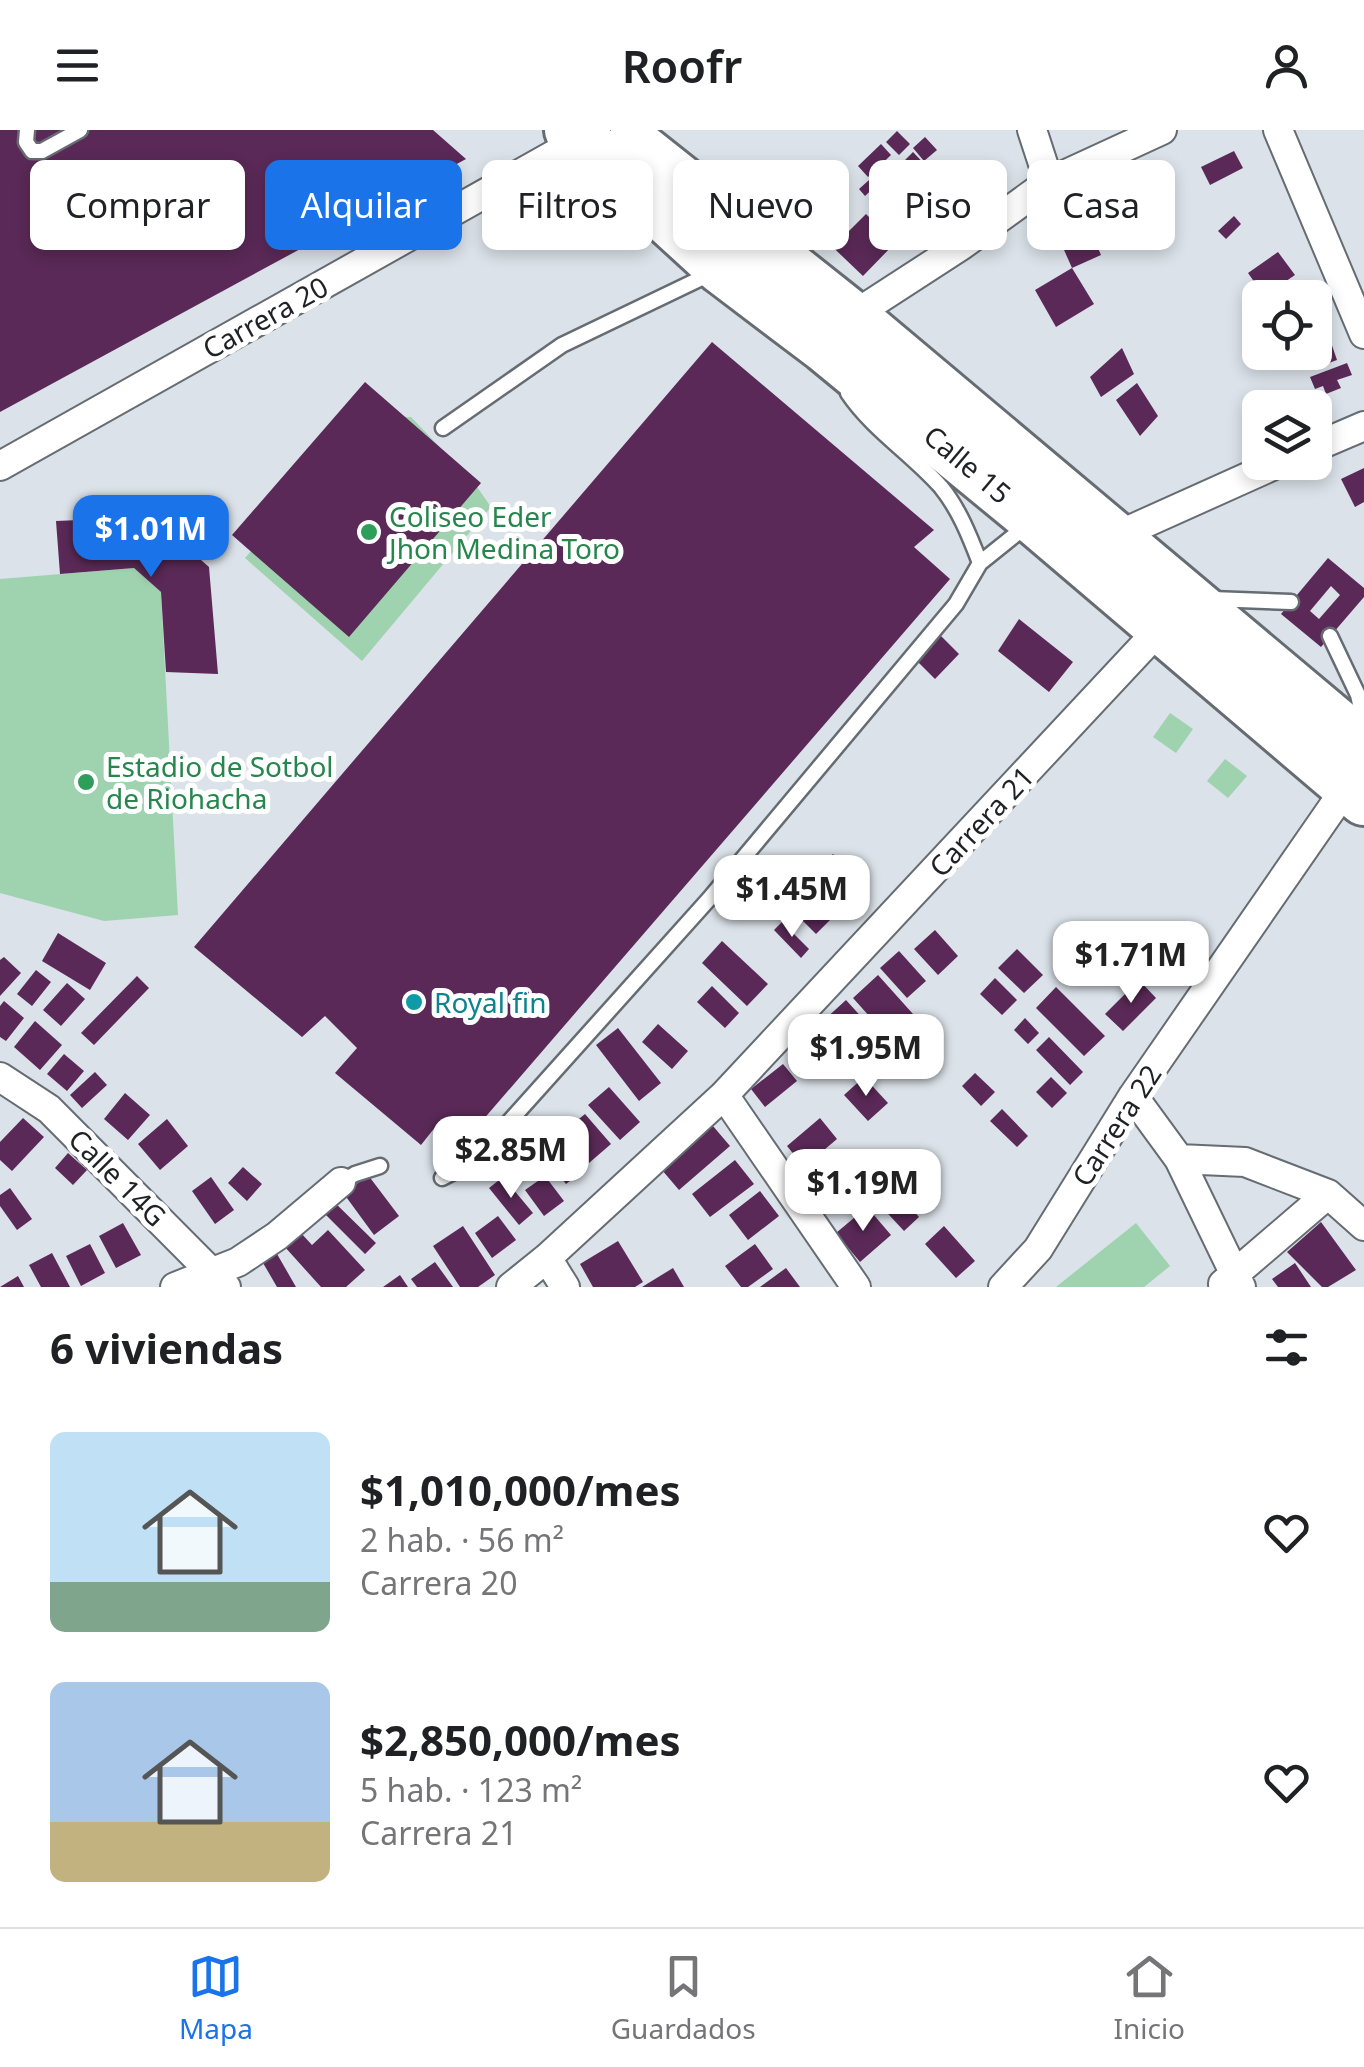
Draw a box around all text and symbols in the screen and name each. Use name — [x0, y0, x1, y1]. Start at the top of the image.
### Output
text: Roofr — [622, 35, 742, 96]
icon: menu — [50, 38, 105, 93]
icon: person — [1259, 38, 1314, 93]
chip: Comprar — [30, 160, 245, 250]
chip: Alquilar — [265, 160, 462, 250]
chip: Filtros — [482, 160, 653, 250]
chip: Nuevo — [673, 160, 849, 250]
chip: Piso — [869, 160, 1007, 250]
chip: Casa — [1027, 160, 1175, 250]
street label: Carrera 20 — [196, 267, 334, 367]
map controls — [1242, 280, 1332, 480]
button: locate — [1242, 280, 1332, 370]
button: layers — [1242, 390, 1332, 480]
street label: Calle 15 — [916, 416, 1020, 512]
pin: $1.01M — [70, 495, 232, 580]
place label: Coliseo Eder Jhon Medina Toro — [386, 497, 620, 567]
text: $1.01M — [95, 506, 207, 549]
marker: Coliseo Eder Jhon Medina Toro — [358, 521, 380, 543]
place label: Estadio de Sotbol de Riohacha — [106, 747, 334, 817]
street label: Carrera 21 — [920, 758, 1042, 884]
marker: Estadio de Sotbol de Riohacha — [75, 771, 97, 793]
pin: $1.45M — [711, 855, 873, 940]
text: $1.45M — [736, 866, 848, 909]
pin: $1.71M — [1050, 921, 1212, 1006]
text: $1.71M — [1075, 932, 1187, 975]
place label: Royal fin — [434, 983, 546, 1021]
marker: Royal fin — [403, 991, 425, 1013]
pin: $1.95M — [785, 1014, 947, 1099]
text: $1.95M — [810, 1025, 922, 1068]
street label: Carrera 22 — [1063, 1057, 1169, 1193]
pin: $2.85M — [430, 1116, 592, 1201]
street label: Calle 14G — [61, 1120, 175, 1234]
text: $2.85M — [455, 1127, 567, 1170]
pin: $1.19M — [782, 1149, 944, 1234]
text: $1.19M — [807, 1160, 919, 1203]
text: 6 viviendas — [50, 1319, 283, 1376]
icon: filters — [1259, 1320, 1314, 1375]
text: $1,010,000/mes — [360, 1461, 681, 1518]
icon: home — [130, 1472, 250, 1592]
icon: heart — [1259, 1505, 1314, 1560]
text: 2 hab. · 56 m² — [360, 1518, 564, 1561]
text: Carrera 20 — [360, 1561, 517, 1604]
text: $2,850,000/mes — [360, 1711, 681, 1768]
icon: home — [130, 1722, 250, 1842]
icon: heart — [1259, 1755, 1314, 1810]
text: 5 hab. · 123 m² — [360, 1768, 582, 1811]
text: Carrera 21 — [360, 1811, 517, 1854]
tab: Mapa — [179, 1949, 253, 2047]
tab: Guardados — [611, 1949, 756, 2047]
tab: Inicio — [1113, 1949, 1185, 2047]

